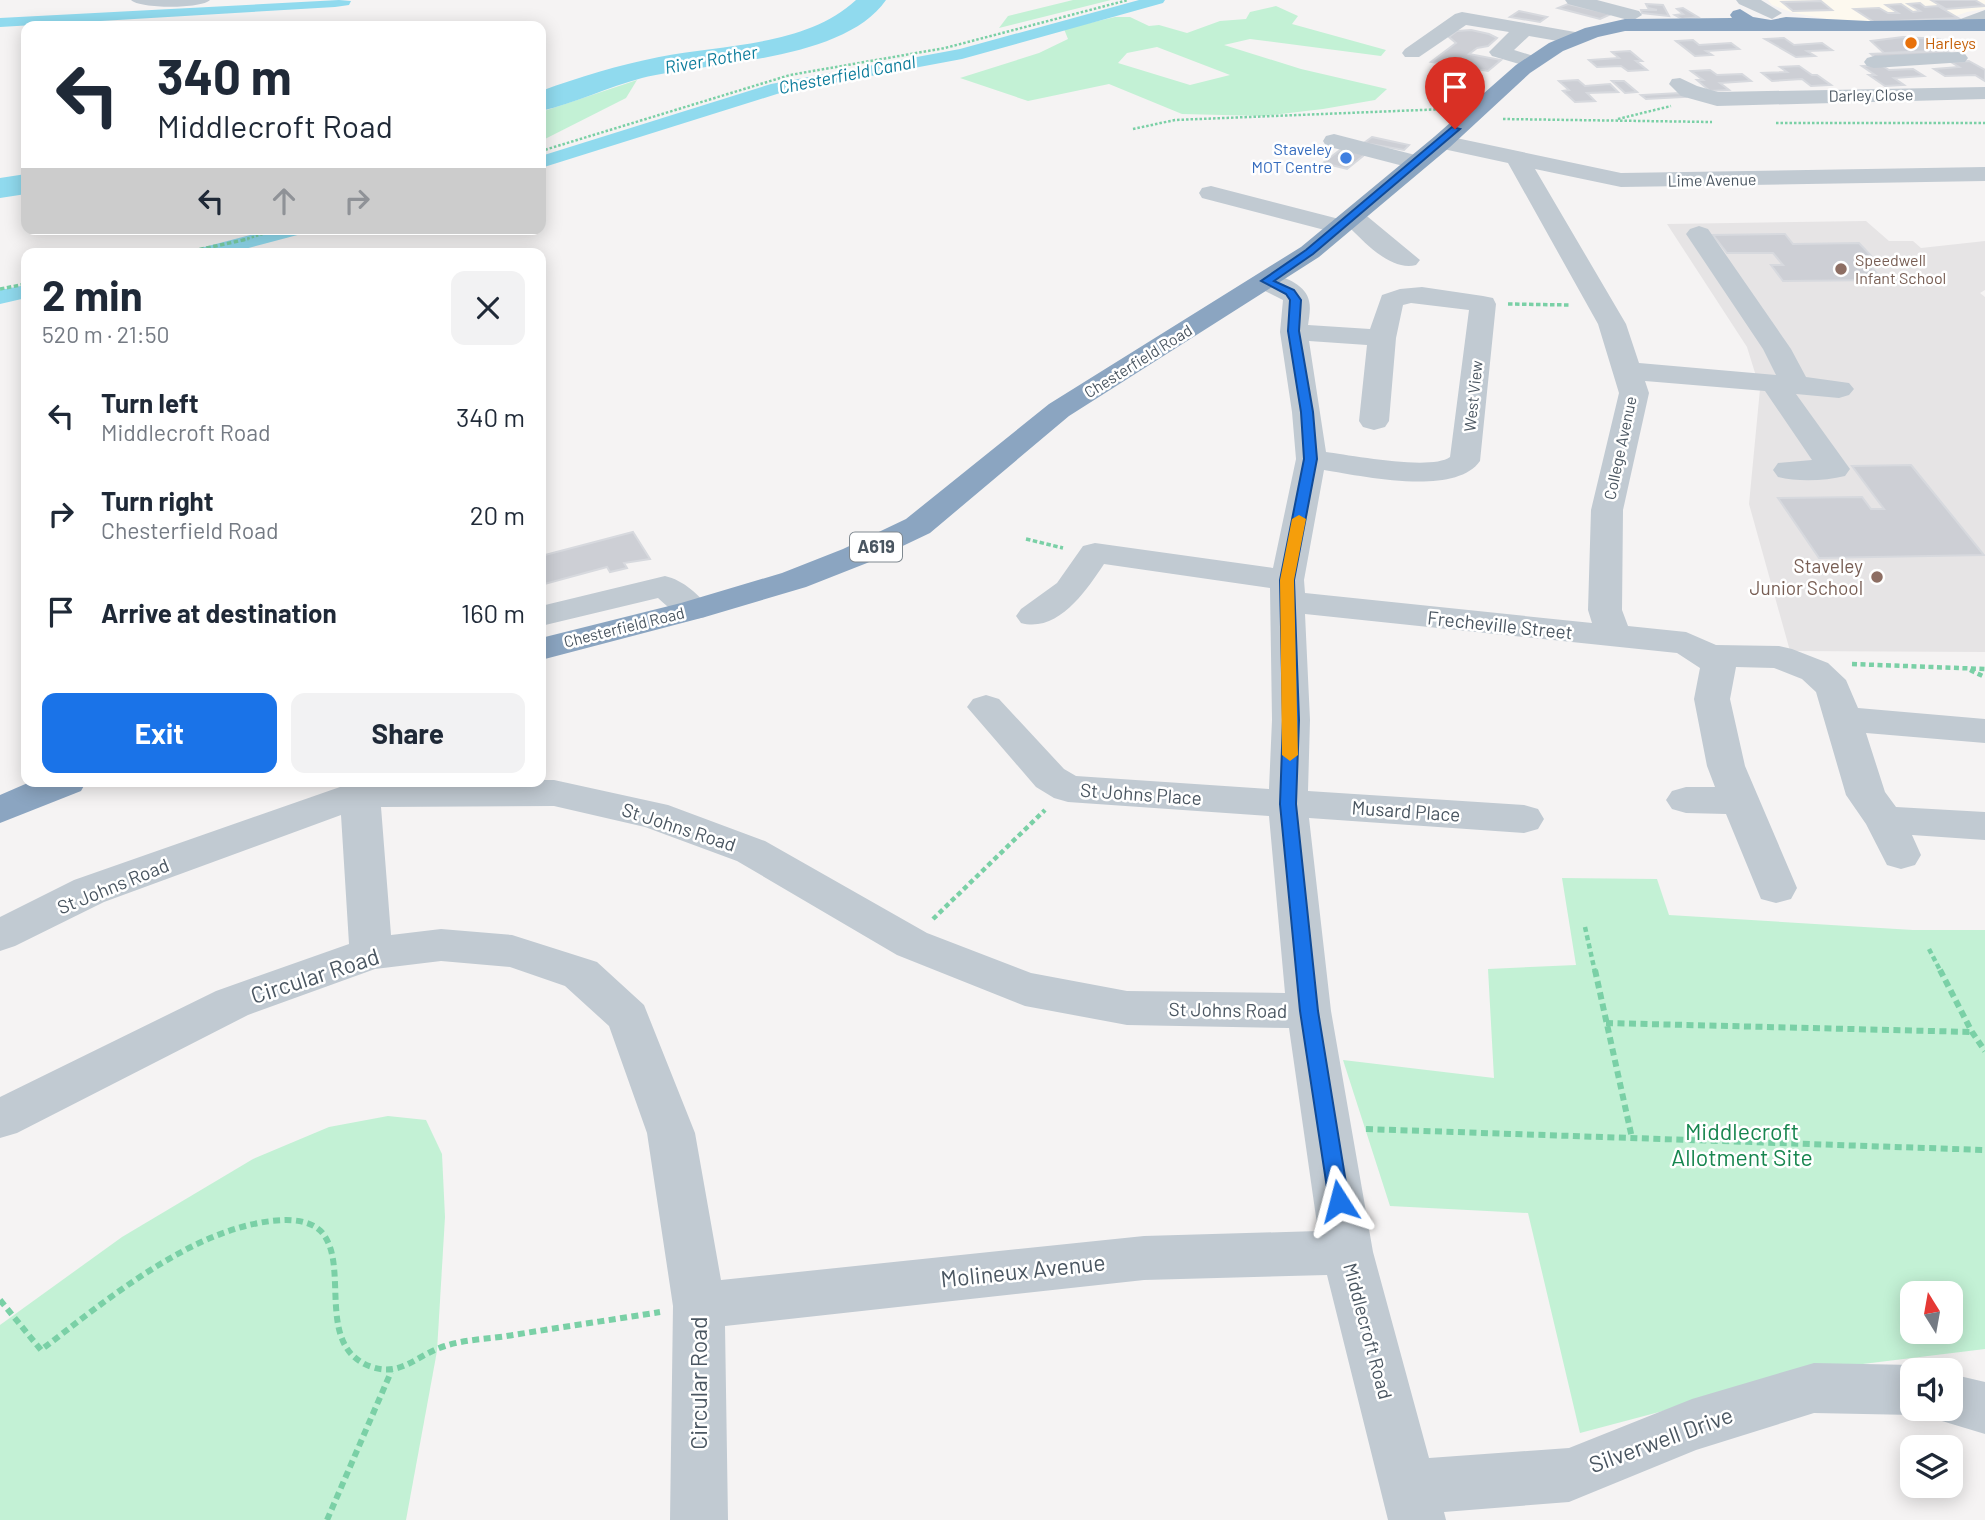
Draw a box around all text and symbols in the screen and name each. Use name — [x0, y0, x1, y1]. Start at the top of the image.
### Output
place label: Harleys — [1925, 33, 1976, 52]
marker: Harleys — [1903, 35, 1919, 51]
water label: River Rother — [663, 40, 759, 78]
text: 340 m — [157, 46, 292, 105]
icon: left — [42, 49, 133, 140]
water label: Chesterfield Canal — [776, 50, 917, 98]
pin — [1425, 57, 1485, 129]
icon: arrive — [1436, 68, 1474, 106]
street label: Darley Close — [1828, 84, 1914, 105]
text: Middlecroft Road — [157, 106, 393, 144]
place label: Staveley MOT Centre — [1252, 139, 1333, 176]
marker: Staveley MOT Centre — [1338, 150, 1354, 166]
street label: Lime Avenue — [1667, 169, 1757, 190]
icon: left — [192, 182, 230, 220]
icon: ahead — [265, 182, 303, 220]
icon: right — [338, 182, 376, 220]
place label: Speedwell Infant School — [1855, 250, 1946, 287]
marker: Speedwell Infant School — [1833, 261, 1849, 277]
text: 2 min — [42, 269, 143, 319]
button: close — [451, 271, 525, 345]
text: 520 m · 21:50 — [42, 320, 169, 348]
street label: Chesterfield Road — [1080, 320, 1195, 401]
street label: West View — [1459, 359, 1486, 433]
text: Turn left — [101, 387, 199, 418]
street label: College Avenue — [1599, 394, 1640, 501]
icon: left — [42, 397, 80, 435]
text: 340 m — [456, 401, 525, 432]
text: Middlecroft Road — [101, 418, 271, 446]
text: Turn right — [101, 485, 214, 516]
icon: right — [42, 495, 80, 533]
text: 20 m — [470, 499, 525, 530]
text: Chesterfield Road — [101, 516, 279, 544]
road number: A619 — [850, 532, 902, 562]
place label: Staveley Junior School — [1750, 554, 1863, 599]
marker: Staveley Junior School — [1869, 569, 1885, 585]
icon: arrive — [42, 593, 80, 631]
text: Arrive at destination — [101, 597, 337, 628]
text: 160 m — [461, 597, 525, 628]
street label: Chesterfield Road — [562, 602, 686, 651]
street label: Frecheville Street — [1426, 605, 1574, 644]
button: Exit — [42, 693, 277, 773]
button: Share — [291, 693, 525, 773]
street label: St Johns Place — [1079, 778, 1203, 809]
street label: Musard Place — [1351, 795, 1461, 826]
street label: St Johns Road — [619, 797, 739, 856]
street label: St Johns Road — [54, 853, 172, 918]
street label: Circular Road — [247, 941, 382, 1009]
street label: St Johns Road — [1169, 997, 1287, 1022]
park label: Middlecroft Allotment Site — [1671, 1117, 1813, 1171]
position arrow — [1302, 1164, 1376, 1238]
street label: Molineux Avenue — [939, 1247, 1107, 1293]
street label: Middlecroft Road — [1339, 1260, 1398, 1402]
north arrow — [1900, 1281, 1964, 1344]
map controls — [1900, 1281, 1963, 1498]
street label: Circular Road — [684, 1316, 712, 1450]
button: sound — [1900, 1358, 1963, 1421]
street label: Silverwell Drive — [1585, 1400, 1737, 1478]
button: layers — [1900, 1435, 1963, 1498]

